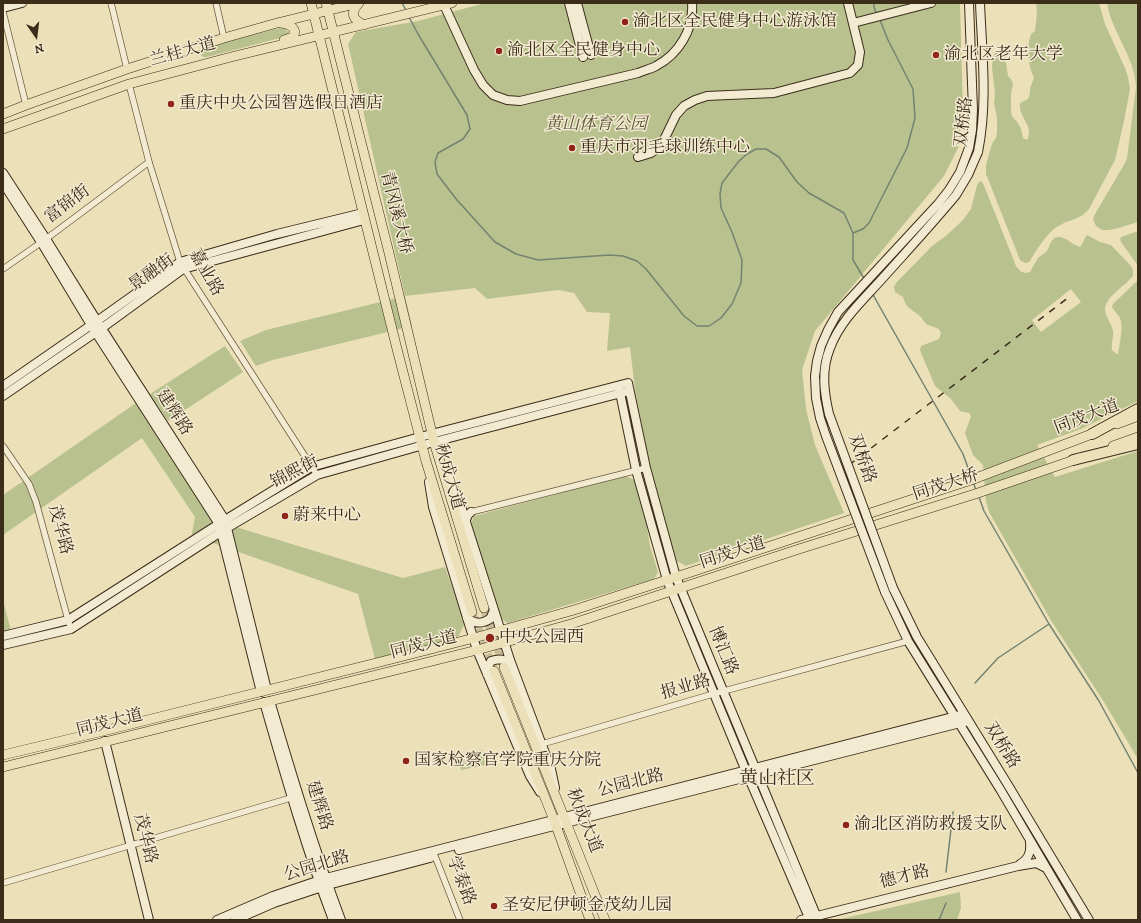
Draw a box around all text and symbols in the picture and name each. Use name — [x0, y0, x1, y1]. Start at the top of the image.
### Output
place label: 渝北区全民健身中心游泳馆 — [633, 12, 837, 32]
north arrow — [16, 16, 56, 56]
marker: 渝北区全民健身中心游泳馆 — [620, 17, 630, 27]
street label: 兰桂大道 — [148, 34, 218, 72]
text: N — [33, 40, 45, 56]
place label: 渝北区全民健身中心 — [507, 41, 660, 61]
place label: 渝北区老年大学 — [944, 45, 1063, 65]
marker: 渝北区全民健身中心 — [494, 46, 504, 56]
marker: 渝北区老年大学 — [931, 50, 941, 60]
place label: 重庆中央公园智选假日酒店 — [179, 94, 383, 114]
street label: 双桥路 — [952, 96, 978, 148]
marker: 重庆中央公园智选假日酒店 — [166, 99, 176, 109]
park label: 黄山体育公园 — [545, 115, 647, 135]
place label: 重庆市羽毛球训练中心 — [580, 138, 750, 158]
marker: 重庆市羽毛球训练中心 — [567, 143, 577, 153]
street label: 青冈溪大桥 — [375, 169, 415, 257]
street label: 富锦街 — [41, 182, 95, 228]
street label: 嘉业路 — [183, 246, 227, 300]
street label: 景融街 — [125, 251, 179, 297]
street label: 建辉路 — [151, 386, 195, 440]
street label: 同茂大道 — [1052, 396, 1122, 440]
street label: 双桥路 — [843, 432, 879, 486]
street label: 秋成大道 — [429, 442, 467, 512]
street label: 锦熙街 — [268, 452, 322, 494]
street label: 同茂大桥 — [911, 466, 981, 506]
street label: 茂华路 — [43, 503, 75, 557]
place label: 蔚来中心 — [293, 506, 361, 526]
marker: 蔚来中心 — [280, 511, 290, 521]
street label: 同茂大道 — [698, 534, 768, 574]
street label: 博汇路 — [703, 624, 741, 678]
street label: 同茂大道 — [389, 628, 459, 664]
place label: 中央公园西 — [499, 628, 584, 648]
marker: 中央公园西 — [484, 632, 496, 644]
street label: 报业路 — [659, 671, 713, 705]
street label: 同茂大道 — [75, 706, 145, 742]
street label: 双桥路 — [979, 719, 1023, 773]
place label: 国家检察官学院重庆分院 — [414, 751, 601, 771]
marker: 国家检察官学院重庆分院 — [401, 756, 411, 766]
street label: 公园北路 — [596, 766, 666, 802]
district label: 黄山社区 — [739, 769, 815, 791]
street label: 建辉路 — [300, 779, 336, 833]
street label: 秋成大道 — [561, 786, 605, 856]
street label: 茂华路 — [128, 812, 160, 866]
place label: 渝北区消防救援支队 — [854, 815, 1007, 835]
marker: 渝北区消防救援支队 — [841, 820, 851, 830]
street label: 公园北路 — [282, 847, 352, 887]
street label: 学泰路 — [441, 854, 479, 908]
street label: 德才路 — [878, 862, 932, 894]
place label: 圣安尼伊顿金茂幼儿园 — [502, 896, 672, 916]
marker: 圣安尼伊顿金茂幼儿园 — [489, 901, 499, 911]

